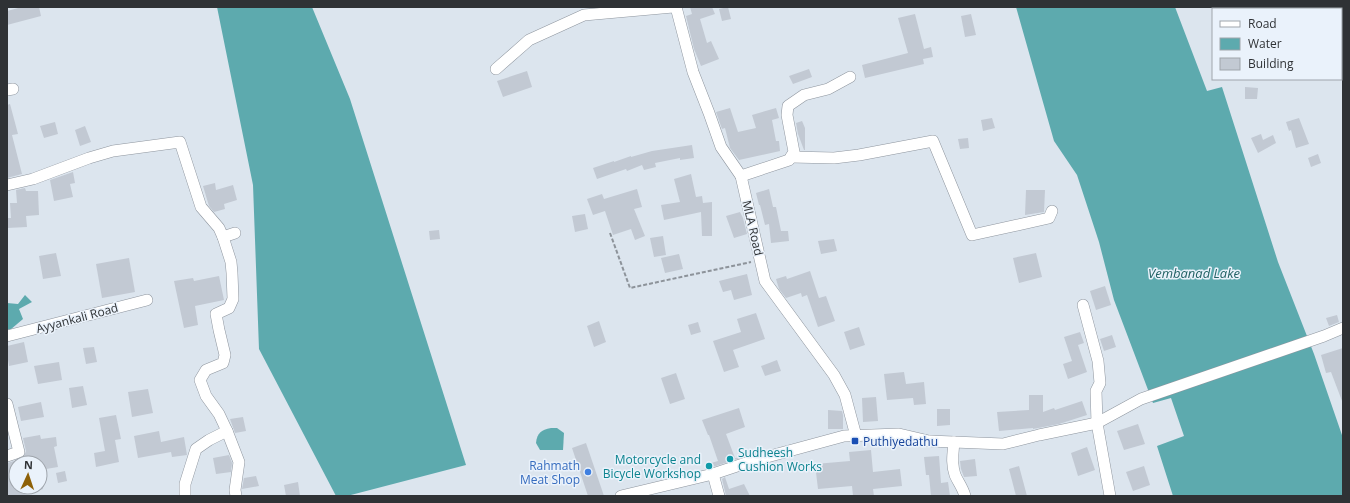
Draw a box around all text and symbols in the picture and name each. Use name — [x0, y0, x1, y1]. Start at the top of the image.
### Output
legend — [1212, 8, 1342, 80]
text: Road — [1248, 15, 1277, 32]
text: Water — [1248, 35, 1282, 52]
text: Building — [1248, 55, 1294, 72]
street label: MLA Road — [738, 199, 768, 257]
water label: Vembanad Lake — [1148, 264, 1241, 282]
street label: Ayyankali Road — [34, 299, 120, 337]
place label: Puthiyedathu — [863, 433, 938, 450]
marker: Puthiyedathu — [850, 436, 860, 446]
place label: Sudheesh Cushion Works — [738, 444, 822, 475]
place label: Motorcycle and Bicycle Workshop — [603, 451, 701, 482]
marker: Sudheesh Cushion Works — [725, 454, 735, 464]
north arrow — [8, 455, 48, 495]
text: N — [24, 457, 33, 472]
place label: Rahmath Meat Shop — [520, 457, 580, 488]
marker: Motorcycle and Bicycle Workshop — [704, 461, 714, 471]
marker: Rahmath Meat Shop — [583, 467, 593, 477]

